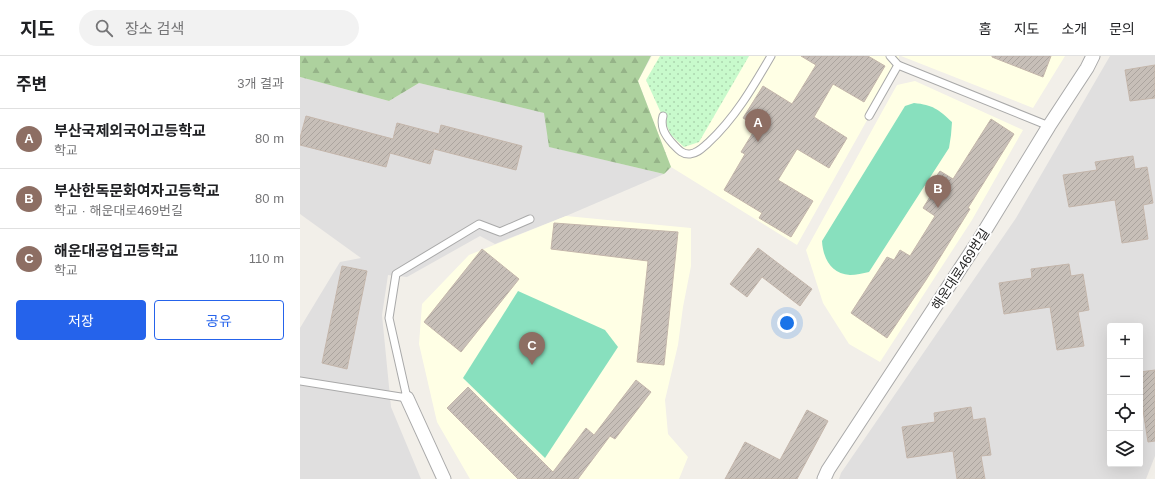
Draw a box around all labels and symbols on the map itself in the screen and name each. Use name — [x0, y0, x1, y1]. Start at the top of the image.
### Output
pin: A — [745, 109, 771, 142]
pin: B — [925, 175, 951, 208]
street label: 해운대로469번길 — [929, 226, 992, 313]
your location — [777, 313, 797, 333]
pin: C — [519, 332, 545, 365]

